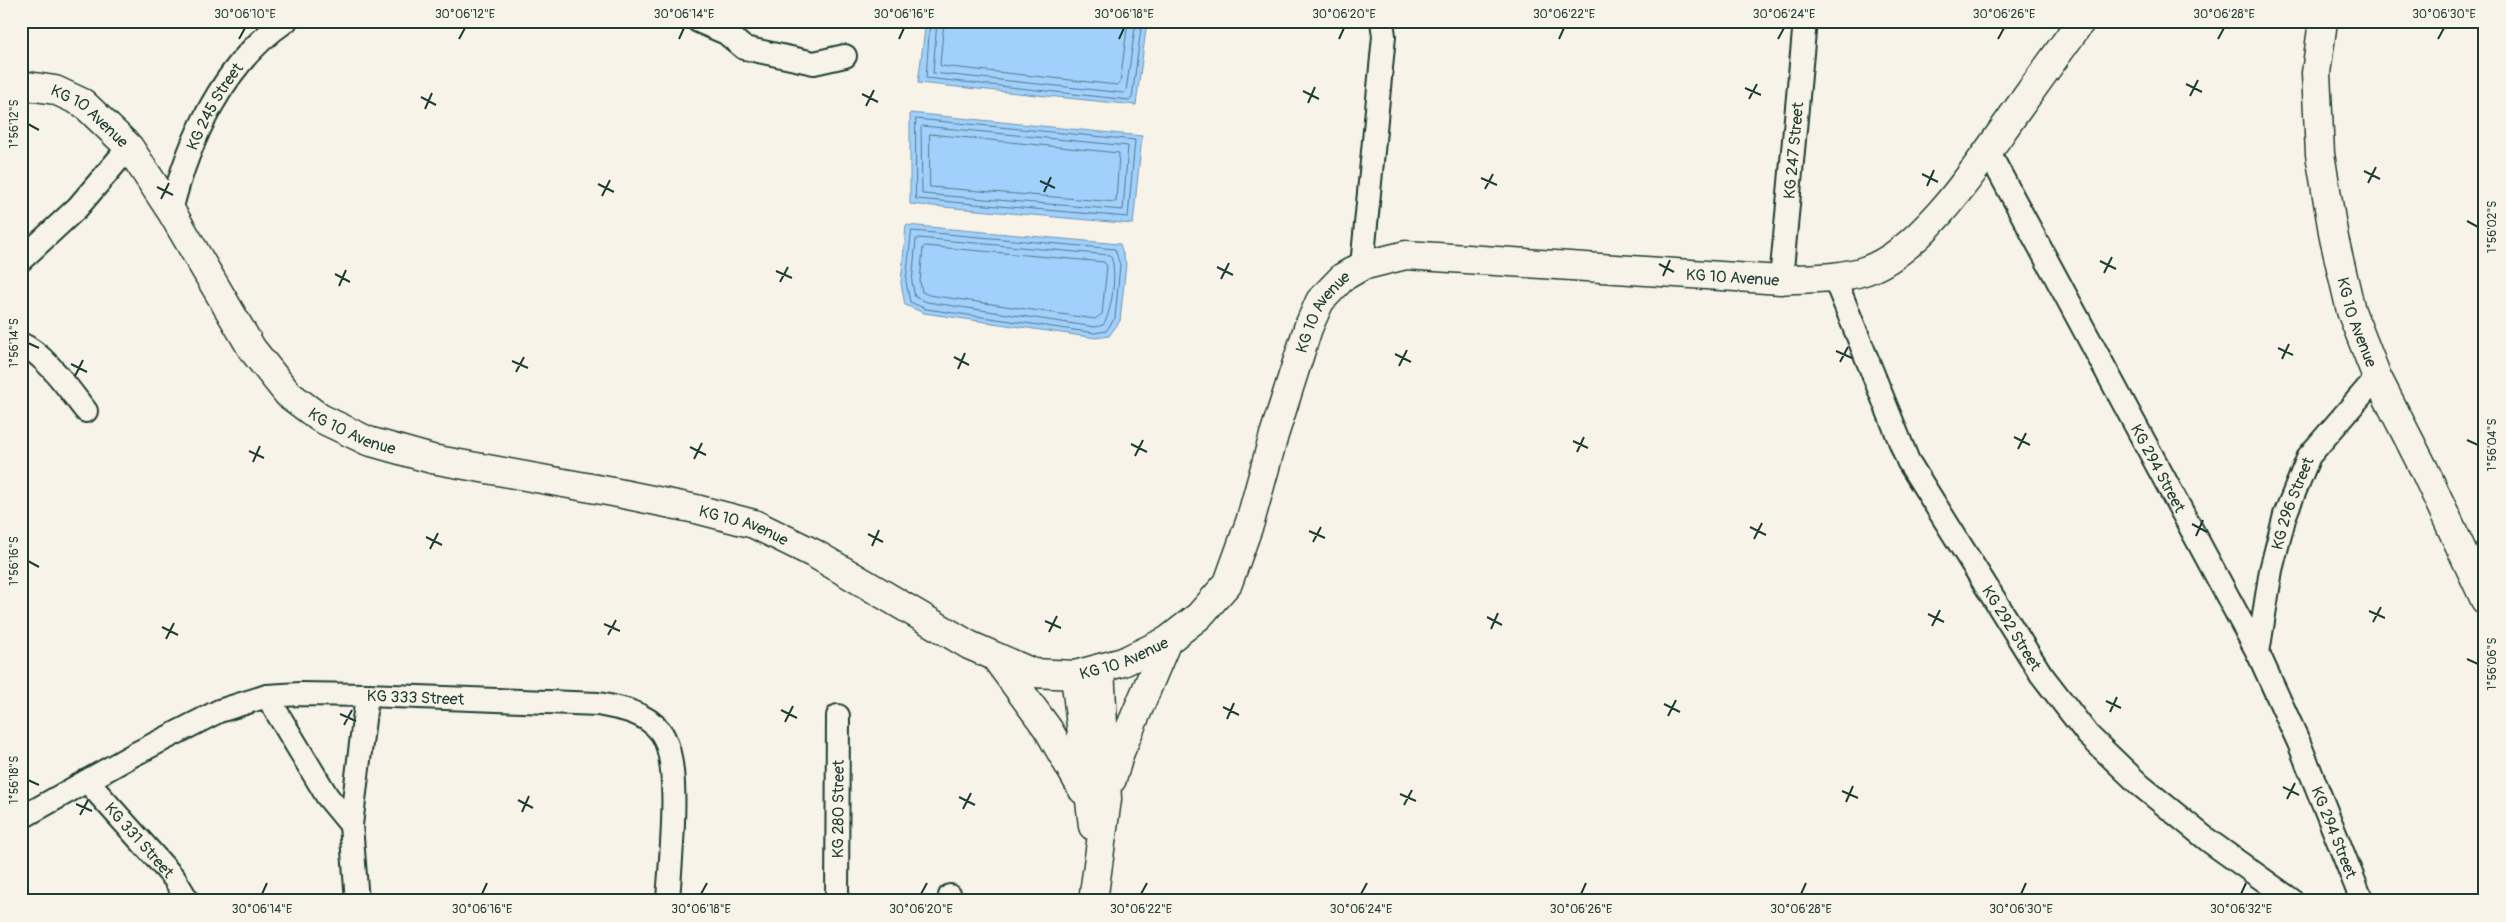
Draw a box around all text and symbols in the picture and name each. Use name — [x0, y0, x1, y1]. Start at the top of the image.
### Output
text: 30°06'10"E — [214, 7, 276, 22]
text: 30°06'12"E — [435, 7, 495, 22]
text: 30°06'14"E — [654, 7, 714, 22]
text: 30°06'16"E — [874, 7, 934, 22]
text: 30°06'18"E — [1094, 7, 1154, 22]
text: 30°06'20"E — [1312, 7, 1376, 22]
text: 30°06'22"E — [1533, 7, 1595, 22]
text: 30°06'24"E — [1753, 7, 1815, 22]
text: 30°06'26"E — [1973, 7, 2035, 22]
text: 30°06'28"E — [2193, 7, 2255, 22]
text: 30°06'30"E — [2412, 7, 2476, 22]
street label: KG 245 Street — [182, 58, 248, 153]
street label: KG 10 Avenue — [47, 80, 132, 152]
text: 1°56'12"S — [7, 99, 22, 149]
street label: KG 247 Street — [1780, 101, 1808, 200]
text: 1°56'02"S — [2485, 201, 2500, 253]
street label: KG 10 Avenue — [1685, 265, 1780, 291]
street label: KG 10 Avenue — [1292, 266, 1353, 356]
street label: KG 10 Avenue — [2332, 275, 2381, 370]
text: 1°56'14"S — [7, 318, 22, 368]
street label: KG 10 Avenue — [304, 404, 398, 459]
text: 1°56'04"S — [2485, 419, 2500, 471]
street label: KG 294 Street — [2126, 421, 2190, 517]
street label: KG 296 Street — [2268, 454, 2319, 552]
street label: KG 10 Avenue — [697, 501, 792, 550]
text: 1°56'16"S — [7, 536, 22, 586]
street label: KG 292 Street — [1977, 582, 2046, 675]
street label: KG 10 Avenue — [1077, 633, 1172, 684]
text: 1°56'06"S — [2485, 638, 2500, 690]
street label: KG 333 Street — [366, 686, 465, 710]
text: 1°56'18"S — [7, 756, 22, 804]
street label: KG 280 Street — [828, 759, 849, 858]
street label: KG 294 Street — [2306, 784, 2361, 882]
street label: KG 331 Street — [100, 799, 178, 883]
text: 30°06'14"E — [232, 902, 292, 917]
text: 30°06'16"E — [452, 902, 512, 917]
text: 30°06'18"E — [671, 902, 731, 917]
text: 30°06'20"E — [889, 902, 953, 917]
text: 30°06'22"E — [1110, 902, 1172, 917]
text: 30°06'24"E — [1330, 902, 1392, 917]
text: 30°06'26"E — [1550, 902, 1612, 917]
text: 30°06'28"E — [1770, 902, 1832, 917]
text: 30°06'30"E — [1989, 902, 2053, 917]
text: 30°06'32"E — [2210, 902, 2272, 917]

